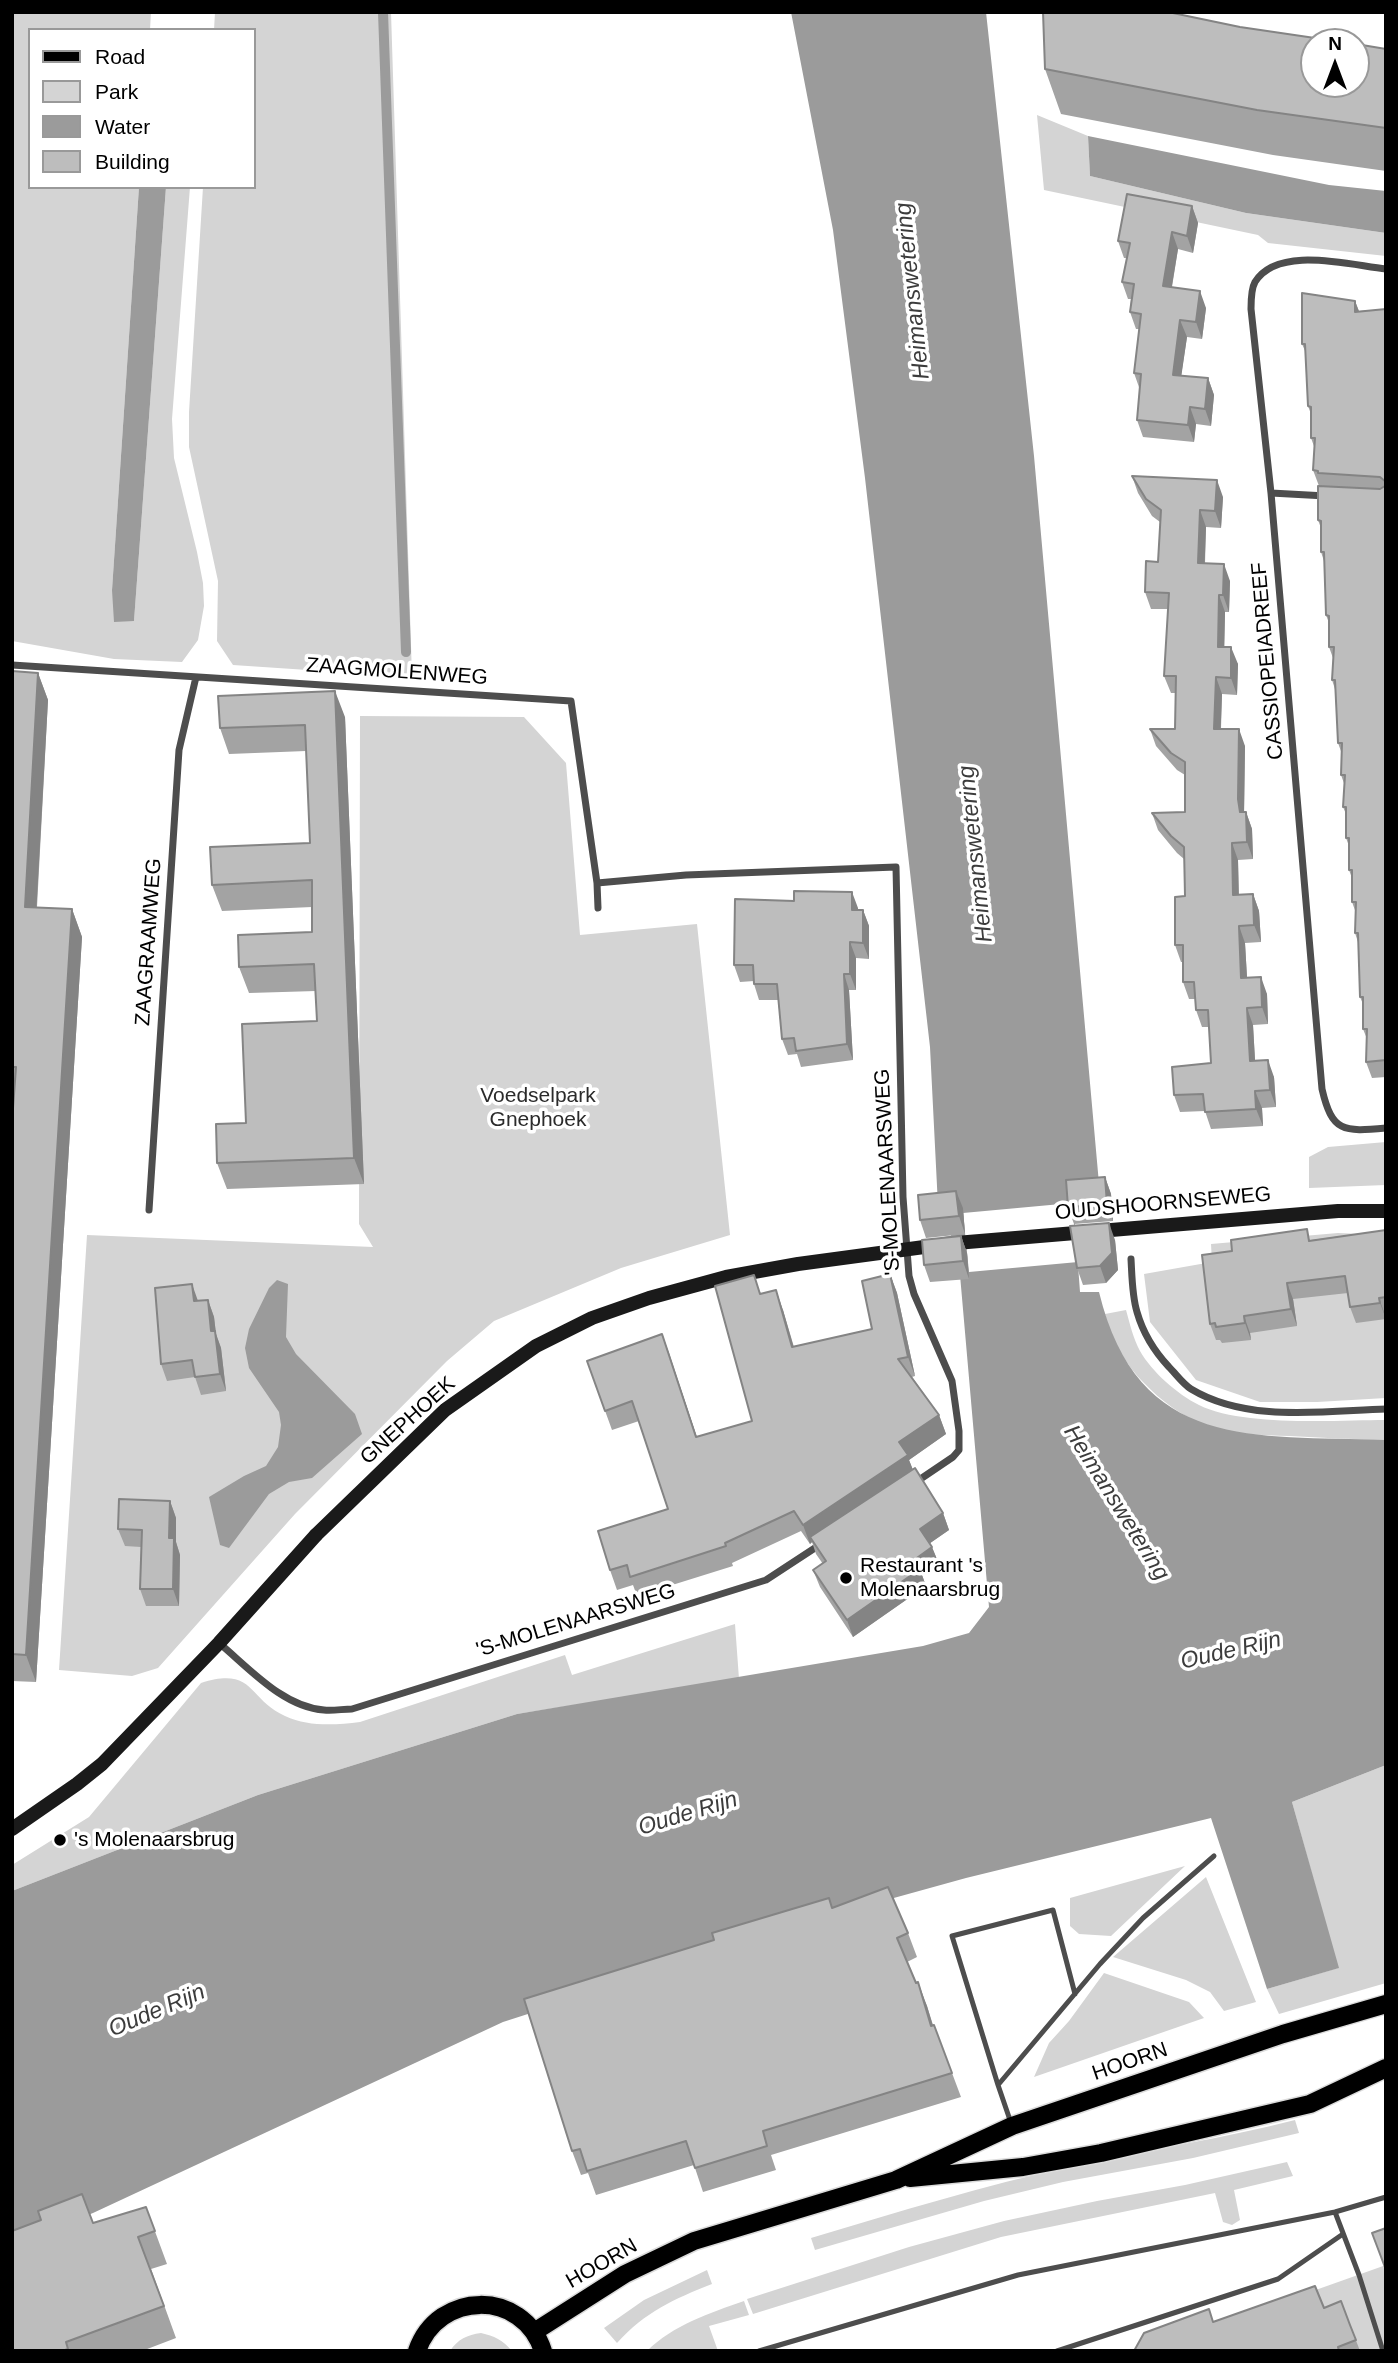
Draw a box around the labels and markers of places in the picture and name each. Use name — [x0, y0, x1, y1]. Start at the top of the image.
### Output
place label: Restaurant 's Molenaarsbrug — [860, 1553, 1000, 1603]
marker: Restaurant 's Molenaarsbrug — [838, 1570, 854, 1586]
place label: 's Molenaarsbrug — [74, 1827, 234, 1853]
marker: 's Molenaarsbrug — [52, 1832, 68, 1848]

